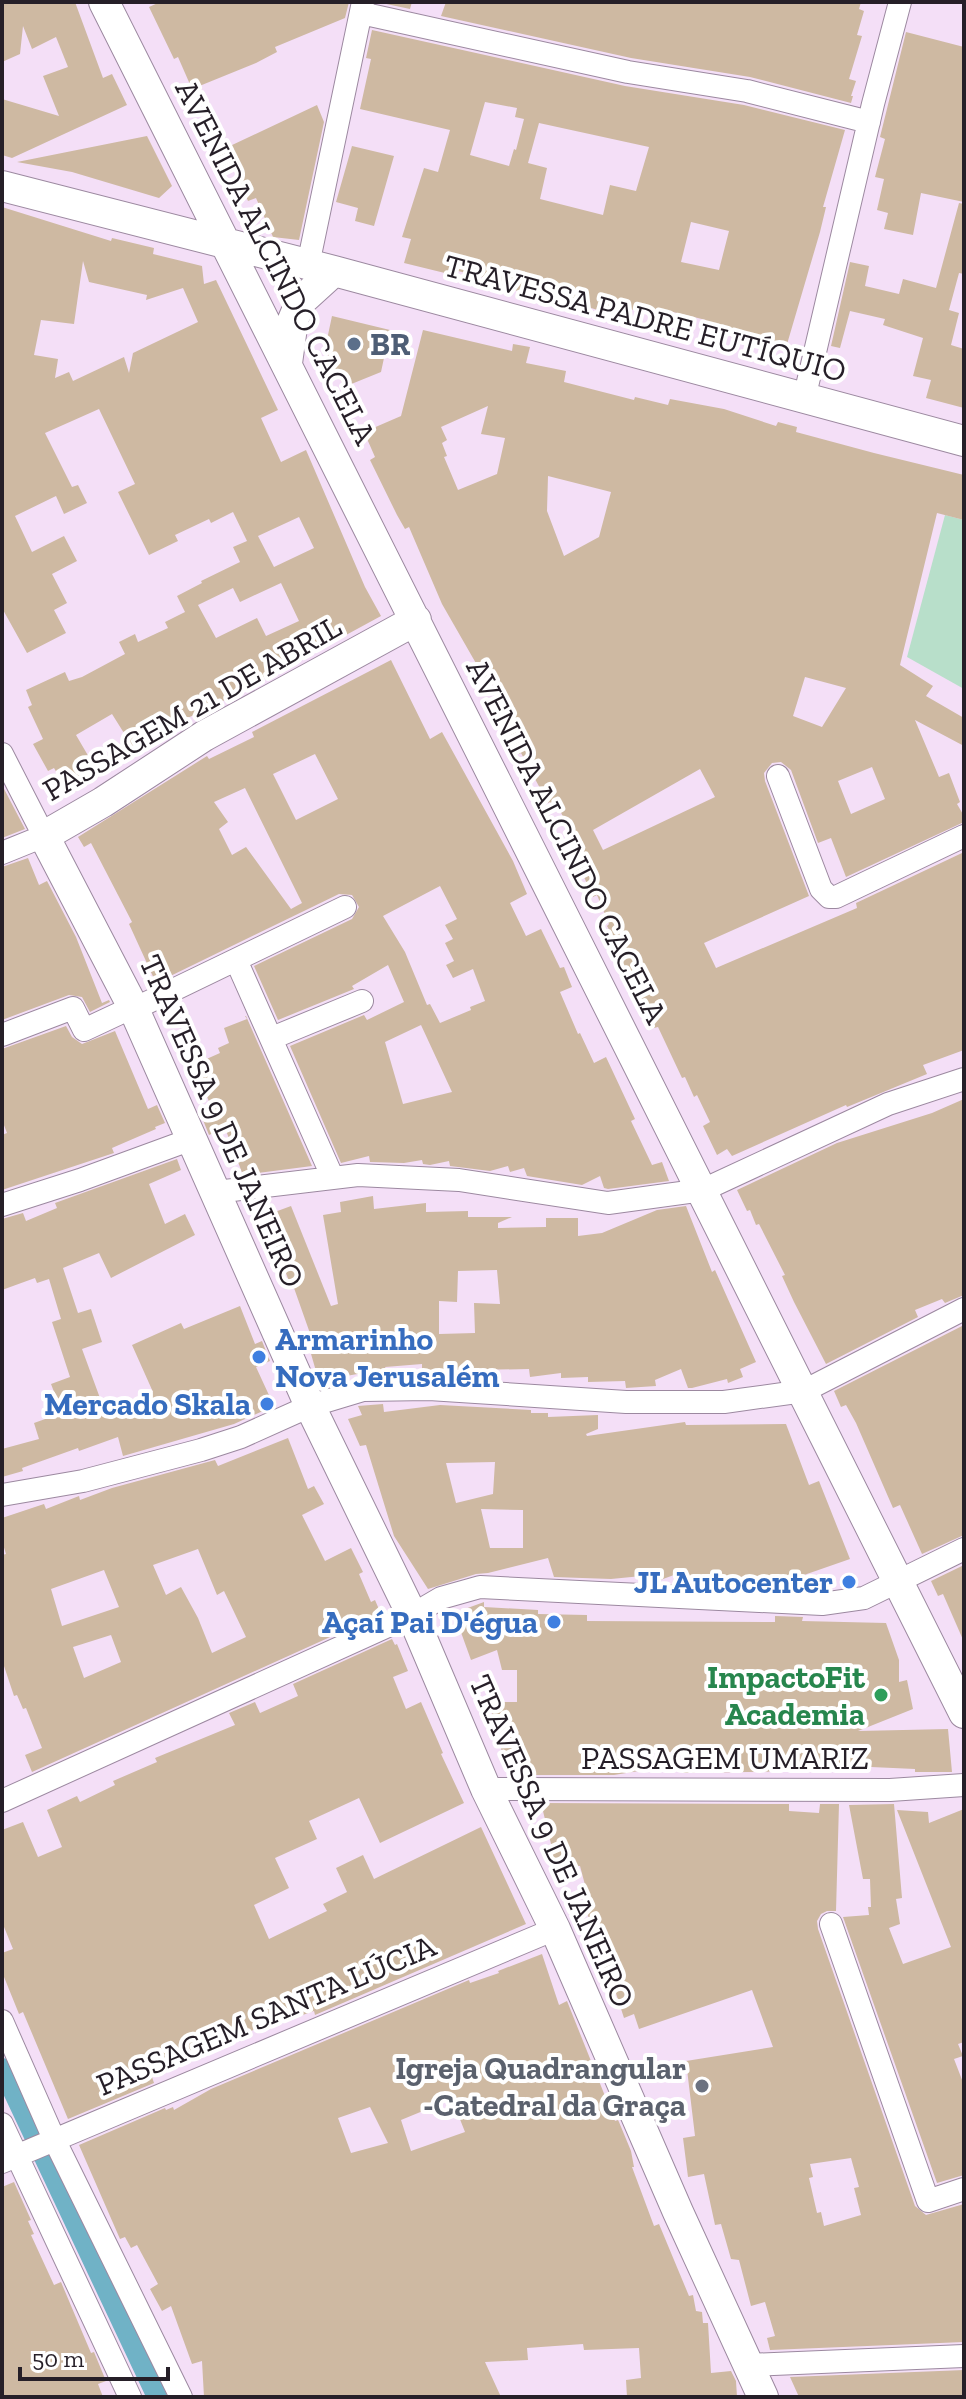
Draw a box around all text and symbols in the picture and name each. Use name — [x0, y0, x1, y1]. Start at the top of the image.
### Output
street label: AVENIDA ALCINDO CACELA — [167, 73, 385, 451]
street label: TRAVESSA PADRE EUTÍQUIO — [440, 246, 850, 390]
place label: BR — [370, 325, 411, 363]
marker: BR — [345, 335, 363, 353]
street label: PASSAGEM 21 DE ABRIL — [36, 607, 348, 809]
street label: AVENIDA ALCINDO CACELA — [458, 652, 676, 1030]
street label: TRAVESSA 9 DE JANEIRO — [131, 949, 313, 1293]
place label: Armarinho Nova Jerusalém — [275, 1320, 500, 1395]
marker: Armarinho Nova Jerusalém — [250, 1348, 268, 1366]
place label: Mercado Skala — [44, 1385, 251, 1423]
marker: Mercado Skala — [258, 1395, 276, 1413]
place label: JL Autocenter — [634, 1563, 833, 1601]
marker: JL Autocenter — [840, 1573, 858, 1591]
place label: Açaí Pai D'égua — [322, 1603, 538, 1641]
marker: Açaí Pai D'égua — [545, 1613, 563, 1631]
place label: ImpactoFit Academia — [707, 1658, 865, 1733]
street label: TRAVESSA 9 DE JANEIRO — [461, 1669, 643, 2013]
marker: ImpactoFit Academia — [872, 1686, 890, 1704]
street label: PASSAGEM UMARIZ — [581, 1739, 869, 1777]
street label: PASSAGEM SANTA LÚCIA — [91, 1926, 441, 2104]
place label: Igreja Quadrangular -Catedral da Graça — [395, 2049, 686, 2124]
marker: Igreja Quadrangular -Catedral da Graça — [693, 2077, 711, 2095]
scale bar — [20, 2331, 168, 2381]
text: 50 m — [32, 2344, 85, 2373]

